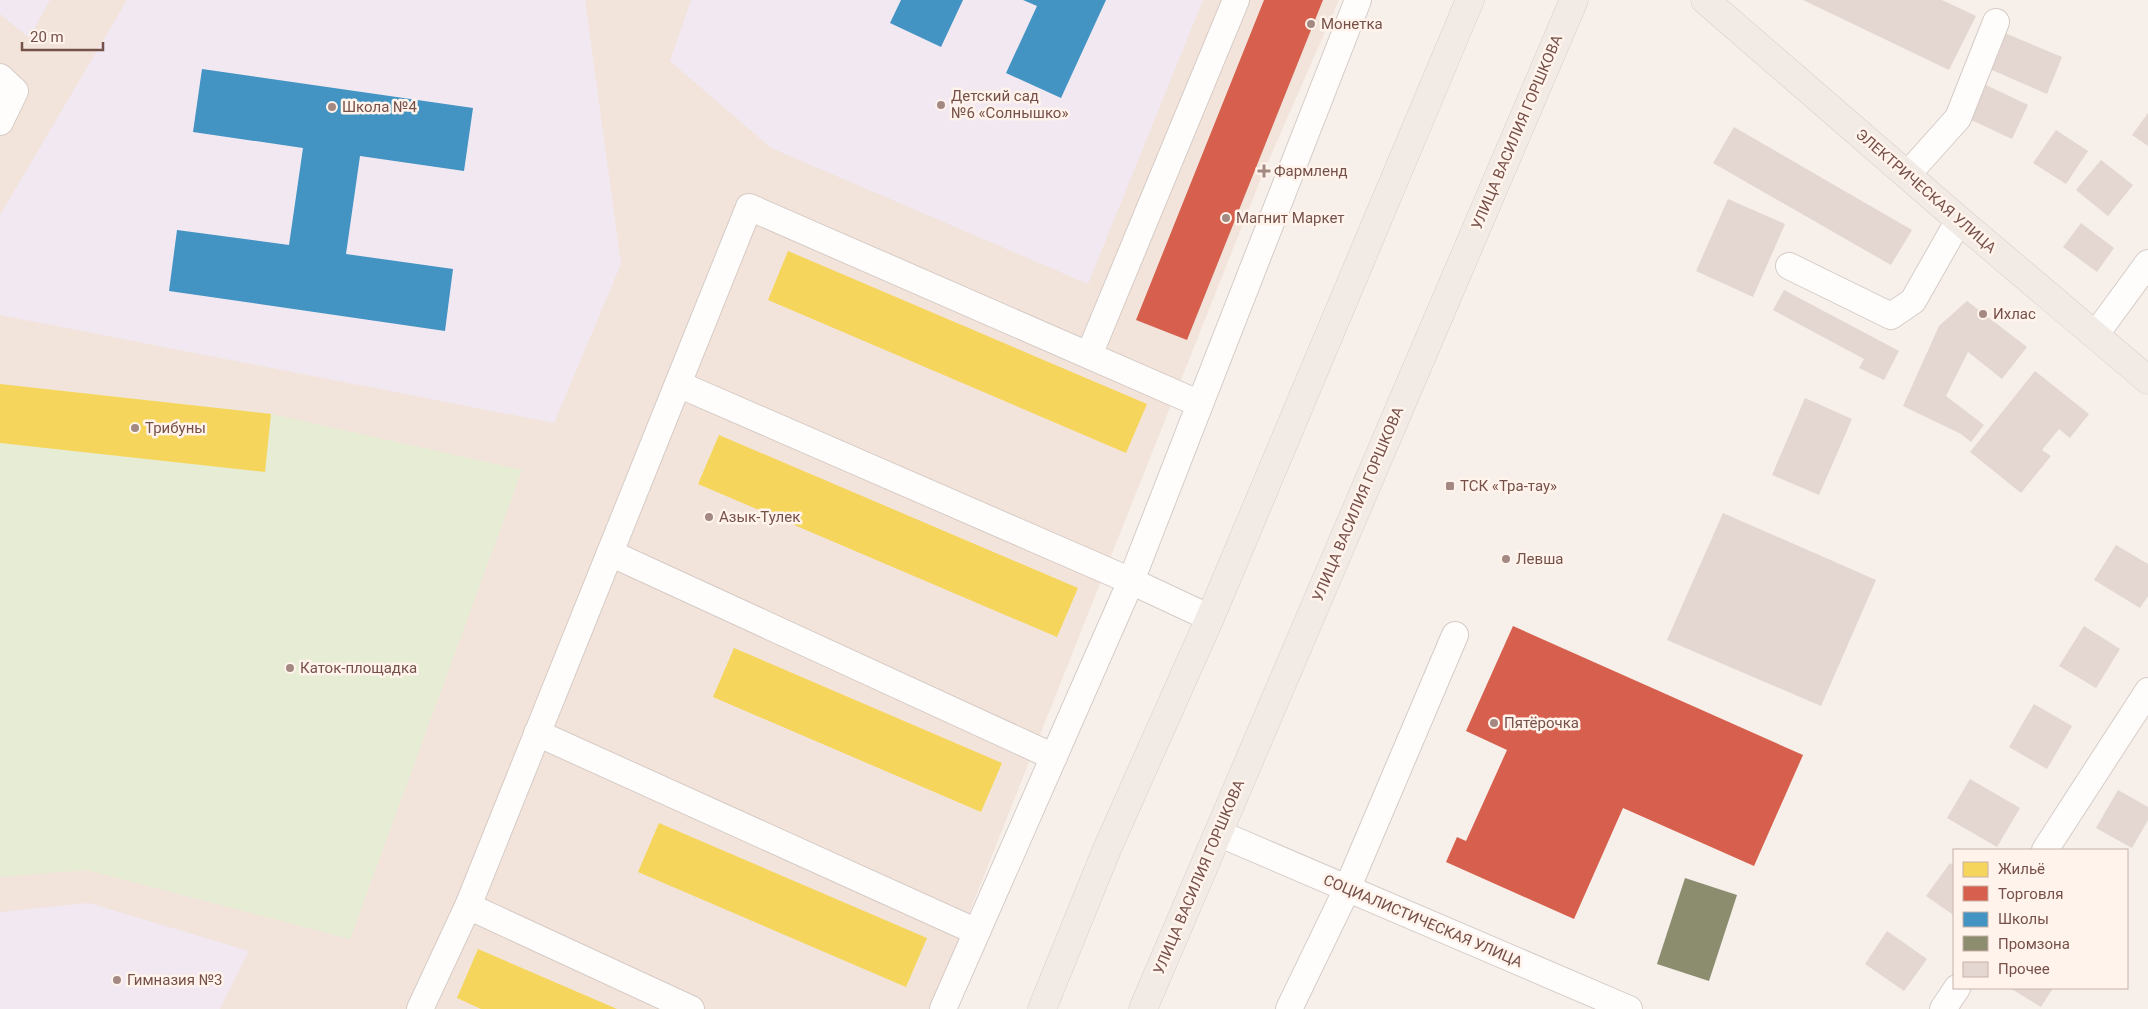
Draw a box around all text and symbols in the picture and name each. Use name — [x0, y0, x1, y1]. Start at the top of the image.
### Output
place label: Монетка — [1321, 15, 1383, 33]
marker: Монетка — [1305, 18, 1317, 30]
scale bar — [22, 20, 104, 52]
text: 20 m — [30, 28, 64, 46]
street label: УЛИЦА ВАСИЛИЯ ГОРШКОВА — [1468, 32, 1566, 232]
place label: Детский сад №6 «Солнышко» — [951, 87, 1068, 122]
place label: Школа №4 — [342, 98, 417, 116]
marker: Детский сад №6 «Солнышко» — [935, 99, 947, 111]
marker: Школа №4 — [326, 101, 338, 113]
street label: ЭЛЕКТРИЧЕСКАЯ УЛИЦА — [1852, 125, 2000, 257]
place label: Фармленд — [1274, 162, 1348, 180]
marker: Фармленд — [1258, 165, 1270, 177]
place label: Магнит Маркет — [1236, 209, 1345, 227]
marker: Магнит Маркет — [1220, 212, 1232, 224]
place label: Ихлас — [1993, 305, 2036, 323]
marker: Ихлас — [1977, 308, 1989, 320]
street label: УЛИЦА ВАСИЛИЯ ГОРШКОВА — [1309, 404, 1407, 604]
place label: Трибуны — [145, 419, 206, 437]
marker: Трибуны — [129, 422, 141, 434]
place label: ТСК «Тра-тау» — [1460, 477, 1557, 495]
marker: ТСК «Тра-тау» — [1444, 480, 1456, 492]
place label: Азык-Тулек — [719, 508, 800, 526]
marker: Азык-Тулек — [703, 511, 715, 523]
place label: Левша — [1516, 550, 1563, 568]
marker: Левша — [1500, 553, 1512, 565]
place label: Каток-площадка — [300, 659, 417, 677]
marker: Каток-площадка — [284, 662, 296, 674]
place label: Пятёрочка — [1504, 714, 1579, 732]
marker: Пятёрочка — [1488, 717, 1500, 729]
street label: УЛИЦА ВАСИЛИЯ ГОРШКОВА — [1150, 777, 1248, 977]
legend — [1953, 849, 2128, 989]
text: Жильё — [1998, 860, 2045, 878]
street label: СОЦИАЛИСТИЧЕСКАЯ УЛИЦА — [1321, 871, 1525, 971]
text: Торговля — [1998, 885, 2063, 903]
text: Школы — [1998, 910, 2049, 928]
text: Промзона — [1998, 935, 2070, 953]
text: Прочее — [1998, 960, 2050, 978]
place label: Гимназия №3 — [127, 971, 223, 989]
marker: Гимназия №3 — [111, 974, 123, 986]

